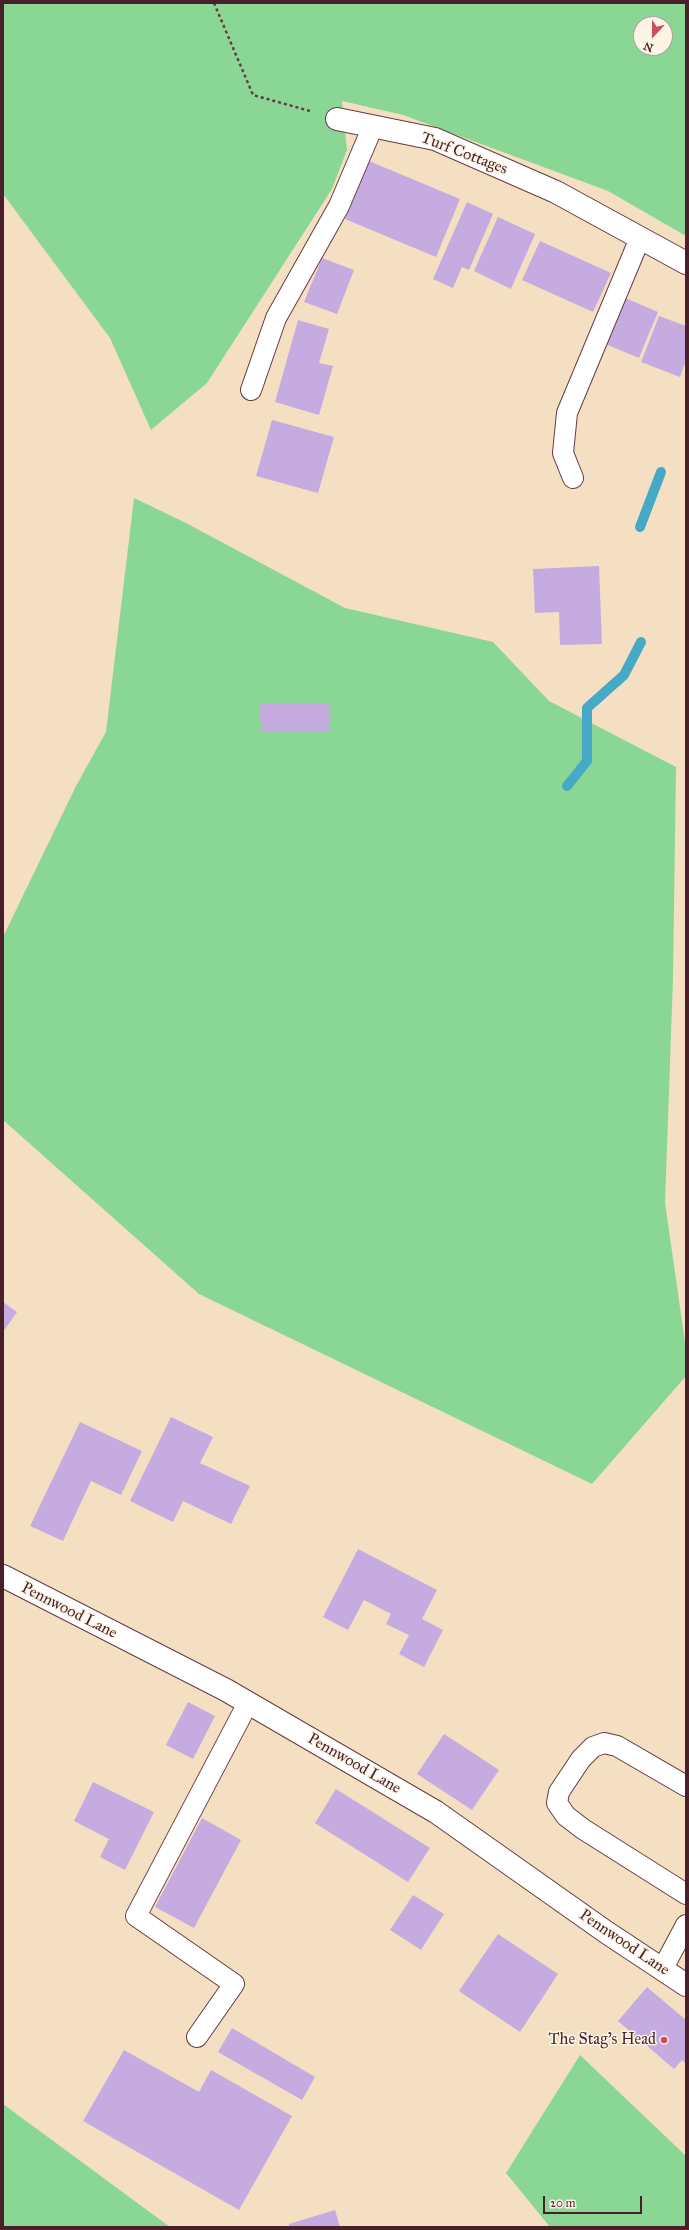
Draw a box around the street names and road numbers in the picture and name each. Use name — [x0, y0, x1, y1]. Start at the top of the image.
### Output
street label: Turf Cottages — [418, 129, 510, 179]
street label: Pennwood Lane — [18, 1579, 120, 1643]
street label: Pennwood Lane — [304, 1730, 404, 1798]
street label: Pennwood Lane — [575, 1906, 673, 1980]

